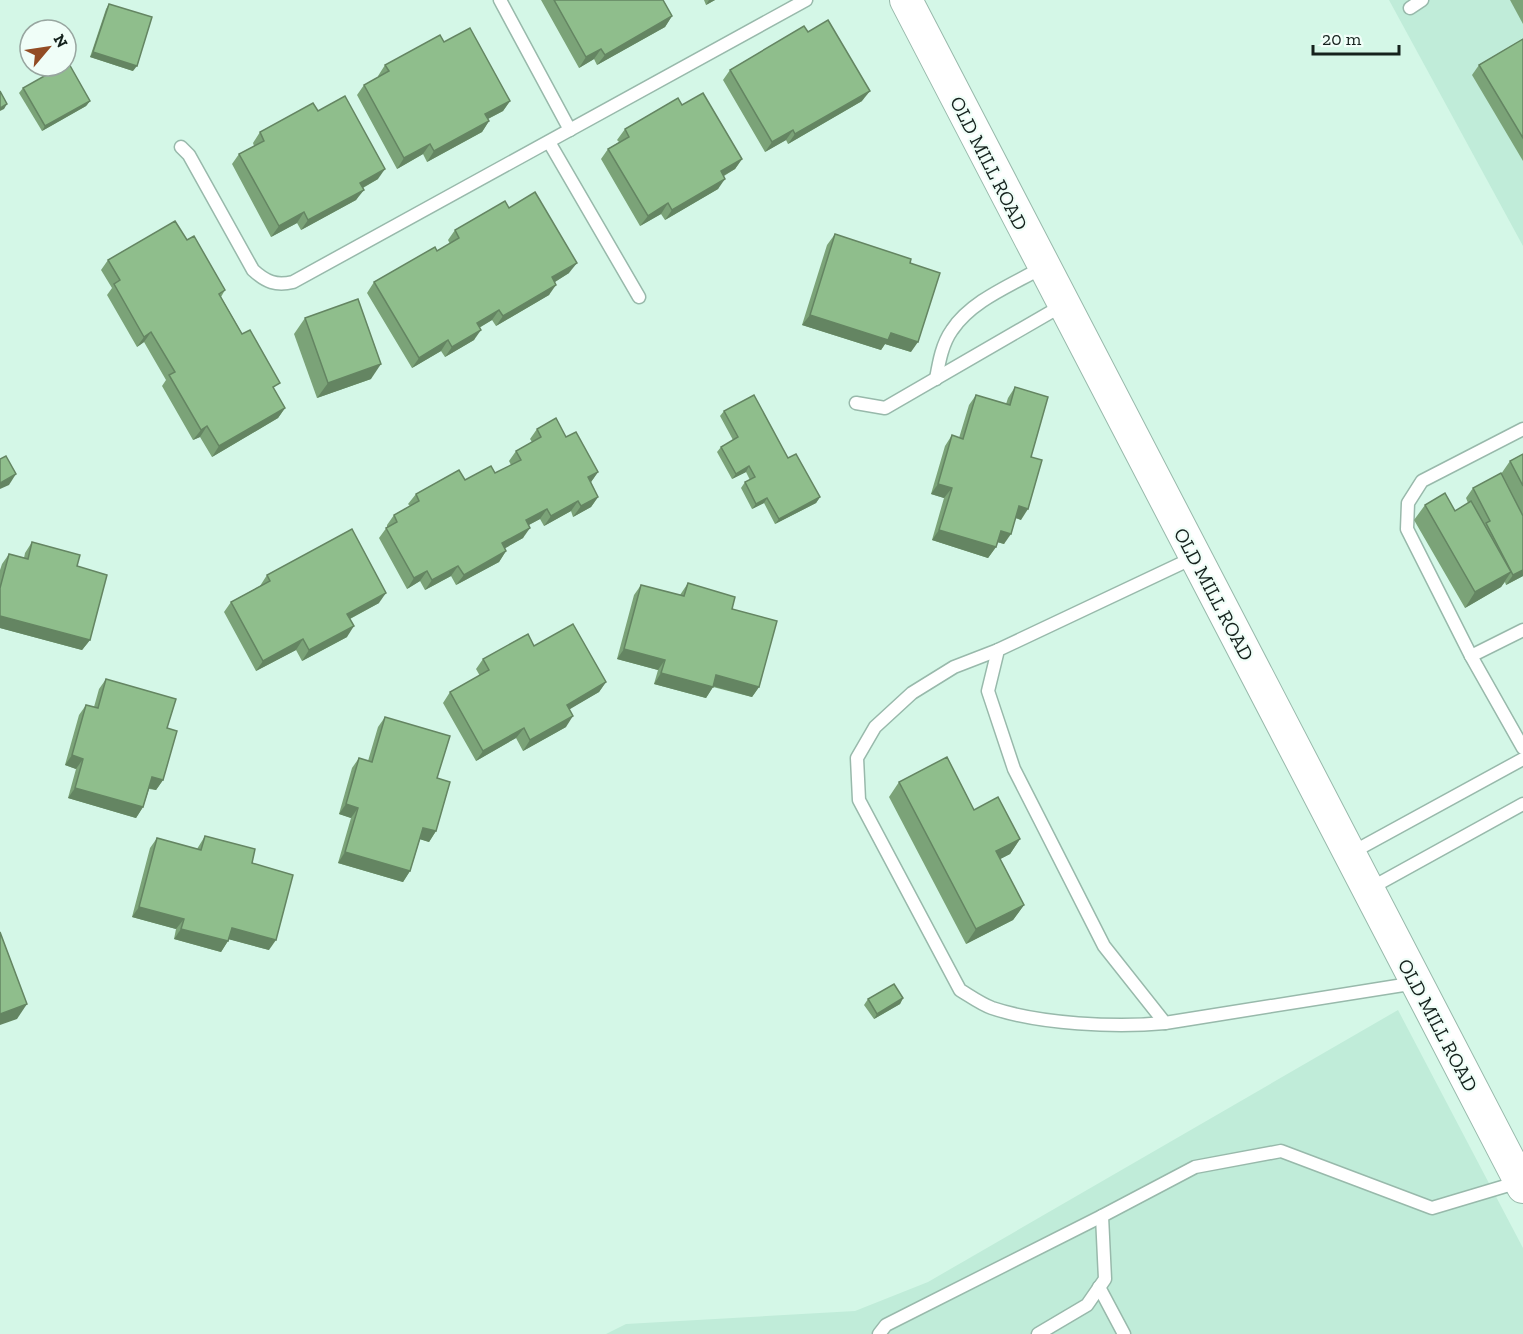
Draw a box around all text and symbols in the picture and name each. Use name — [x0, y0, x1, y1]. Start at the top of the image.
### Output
north arrow — [18, 18, 78, 78]
scale bar — [1313, 18, 1398, 56]
text: 20 m — [1322, 28, 1362, 50]
text: N — [49, 31, 72, 51]
street label: OLD MILL ROAD — [945, 92, 1033, 234]
street label: OLD MILL ROAD — [1169, 523, 1259, 665]
street label: OLD MILL ROAD — [1393, 954, 1483, 1096]

